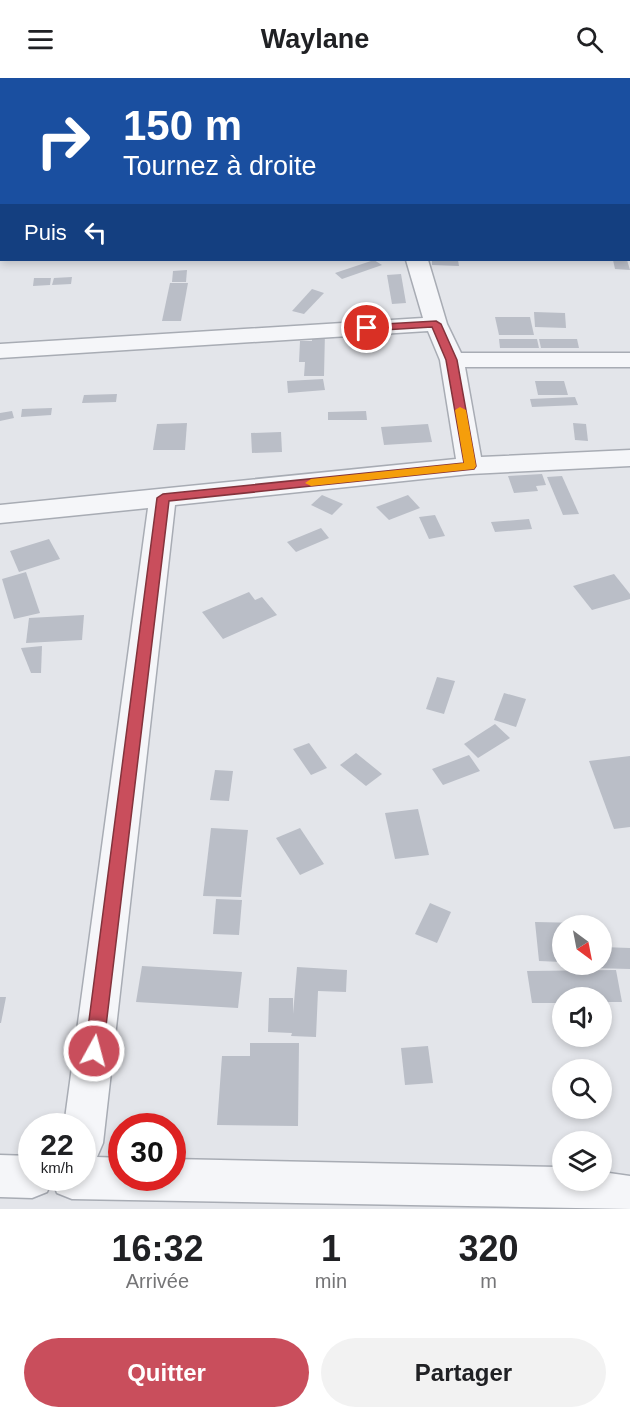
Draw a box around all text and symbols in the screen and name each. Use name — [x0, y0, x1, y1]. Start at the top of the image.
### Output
icon: menu — [24, 23, 57, 56]
icon: search — [573, 23, 606, 56]
text: Waylane — [261, 24, 369, 54]
icon: right — [24, 102, 102, 180]
text: 150 m — [123, 102, 242, 149]
text: Tournez à droite — [123, 151, 317, 181]
icon: left — [79, 216, 112, 249]
text: Puis — [24, 220, 67, 245]
pin — [341, 302, 392, 353]
icon: arrive — [350, 311, 383, 344]
north arrow — [552, 915, 612, 975]
map controls — [552, 915, 612, 1191]
button: sound — [552, 987, 612, 1047]
position arrow — [62, 1019, 126, 1083]
button: search — [552, 1059, 612, 1119]
speed limit sign: 30 — [108, 1113, 186, 1191]
text: 22 — [40, 1128, 74, 1161]
button: layers — [552, 1131, 612, 1191]
text: km/h — [41, 1159, 73, 1176]
text: 16:32 — [111, 1228, 203, 1269]
text: 1 — [321, 1228, 341, 1269]
text: 320 — [458, 1228, 519, 1269]
text: Arrivée — [126, 1270, 189, 1292]
text: min — [315, 1270, 347, 1292]
text: m — [480, 1270, 497, 1292]
button: Quitter — [24, 1338, 309, 1407]
button: Partager — [321, 1338, 606, 1407]

